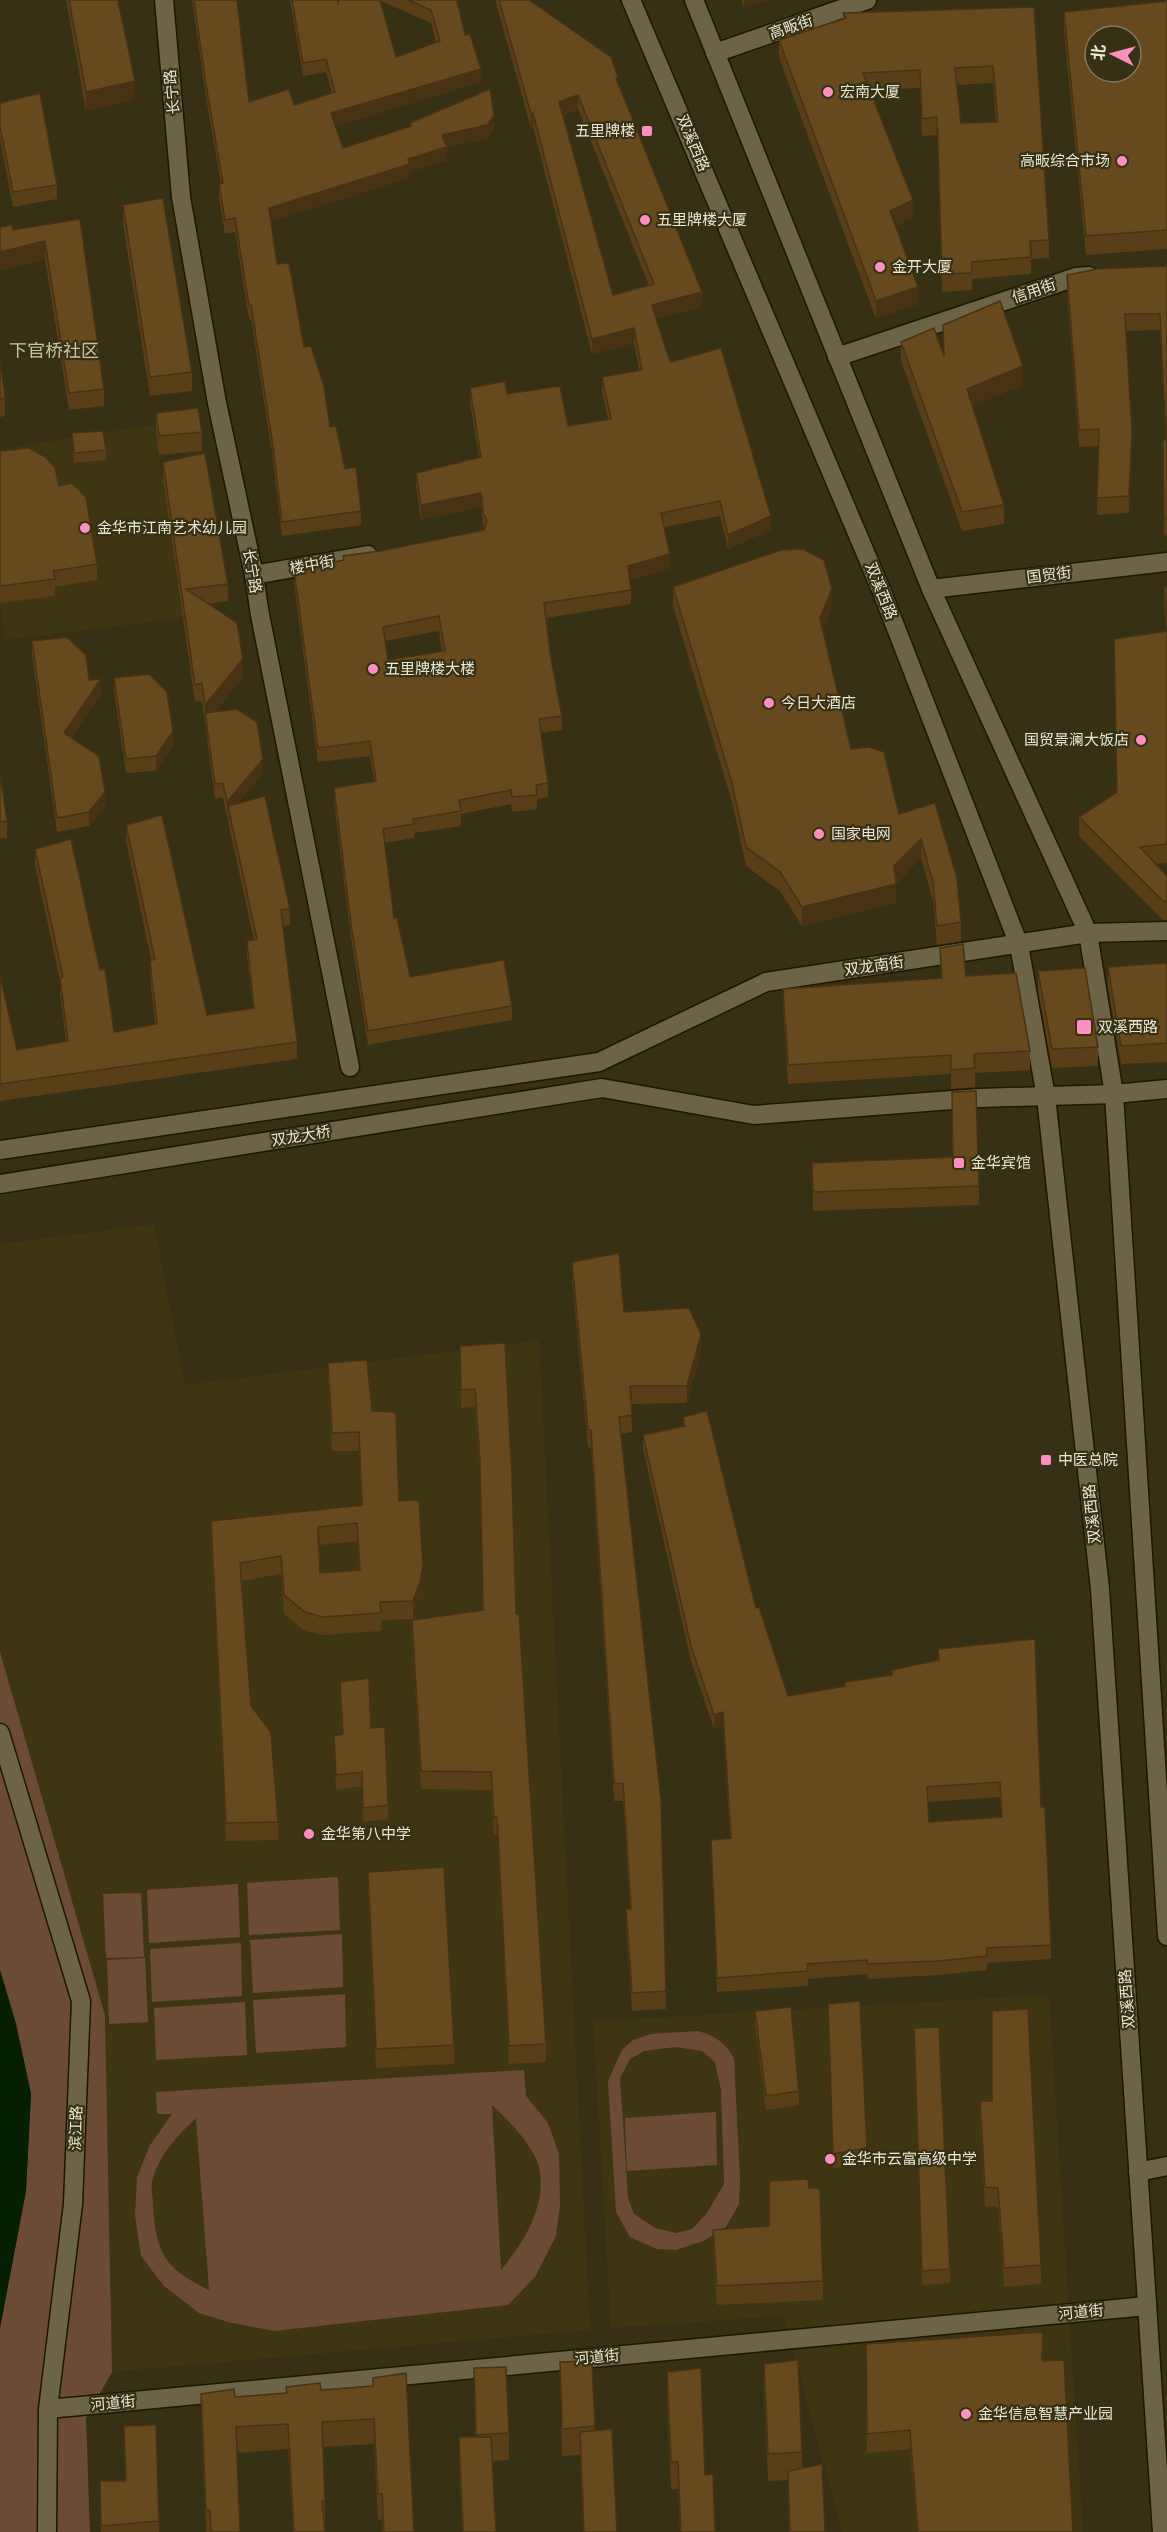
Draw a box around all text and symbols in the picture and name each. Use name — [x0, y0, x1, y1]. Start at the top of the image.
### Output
street label: 高畈街 — [766, 10, 815, 42]
north arrow — [1083, 24, 1143, 84]
text: 北 — [1087, 43, 1108, 61]
street label: 长宁路 — [160, 69, 182, 115]
place label: 宏南大厦 — [840, 82, 900, 100]
marker: 宏南大厦 — [821, 85, 835, 99]
street label: 双溪西路 — [674, 111, 714, 174]
place label: 五里牌楼 — [575, 121, 635, 139]
marker: 五里牌楼 — [640, 124, 654, 138]
place label: 高畈综合市场 — [1020, 151, 1110, 169]
marker: 高畈综合市场 — [1115, 154, 1129, 168]
place label: 五里牌楼大厦 — [657, 210, 747, 228]
marker: 五里牌楼大厦 — [638, 213, 652, 227]
place label: 金开大厦 — [892, 257, 952, 275]
marker: 金开大厦 — [873, 260, 887, 274]
street label: 信用街 — [1009, 274, 1058, 306]
district label: 下官桥社区 — [9, 339, 99, 361]
place label: 金华市江南艺术幼儿园 — [97, 518, 247, 536]
marker: 金华市江南艺术幼儿园 — [78, 521, 92, 535]
street label: 长宁路 — [240, 547, 266, 595]
street label: 楼中街 — [288, 551, 336, 577]
street label: 双溪西路 — [862, 559, 902, 622]
street label: 国贸街 — [1025, 562, 1072, 586]
place label: 五里牌楼大楼 — [385, 659, 475, 677]
marker: 五里牌楼大楼 — [366, 662, 380, 676]
place label: 今日大酒店 — [781, 693, 856, 711]
marker: 今日大酒店 — [762, 696, 776, 710]
place label: 国贸景澜大饭店 — [1024, 730, 1129, 748]
marker: 国贸景澜大饭店 — [1134, 733, 1148, 747]
place label: 国家电网 — [831, 824, 891, 842]
marker: 国家电网 — [812, 827, 826, 841]
street label: 双龙南街 — [843, 952, 905, 978]
place label: 双溪西路 — [1098, 1017, 1158, 1035]
marker: 双溪西路 — [1075, 1018, 1093, 1036]
street label: 双龙大桥 — [270, 1121, 332, 1149]
place label: 金华宾馆 — [971, 1153, 1031, 1171]
marker: 金华宾馆 — [952, 1156, 966, 1170]
place label: 中医总院 — [1058, 1450, 1118, 1468]
marker: 中医总院 — [1039, 1453, 1053, 1467]
street label: 双溪西路 — [1079, 1483, 1103, 1545]
place label: 金华第八中学 — [321, 1824, 411, 1842]
marker: 金华第八中学 — [302, 1827, 316, 1841]
street label: 双溪西路 — [1115, 1969, 1137, 2030]
street label: 滨江路 — [65, 2105, 85, 2151]
place label: 金华市云富高级中学 — [842, 2149, 977, 2167]
marker: 金华市云富高级中学 — [823, 2152, 837, 2166]
street label: 河道街 — [1058, 2300, 1104, 2322]
street label: 河道街 — [574, 2345, 620, 2367]
street label: 河道街 — [90, 2391, 136, 2413]
place label: 金华信息智慧产业园 — [978, 2404, 1113, 2422]
marker: 金华信息智慧产业园 — [959, 2407, 973, 2421]

